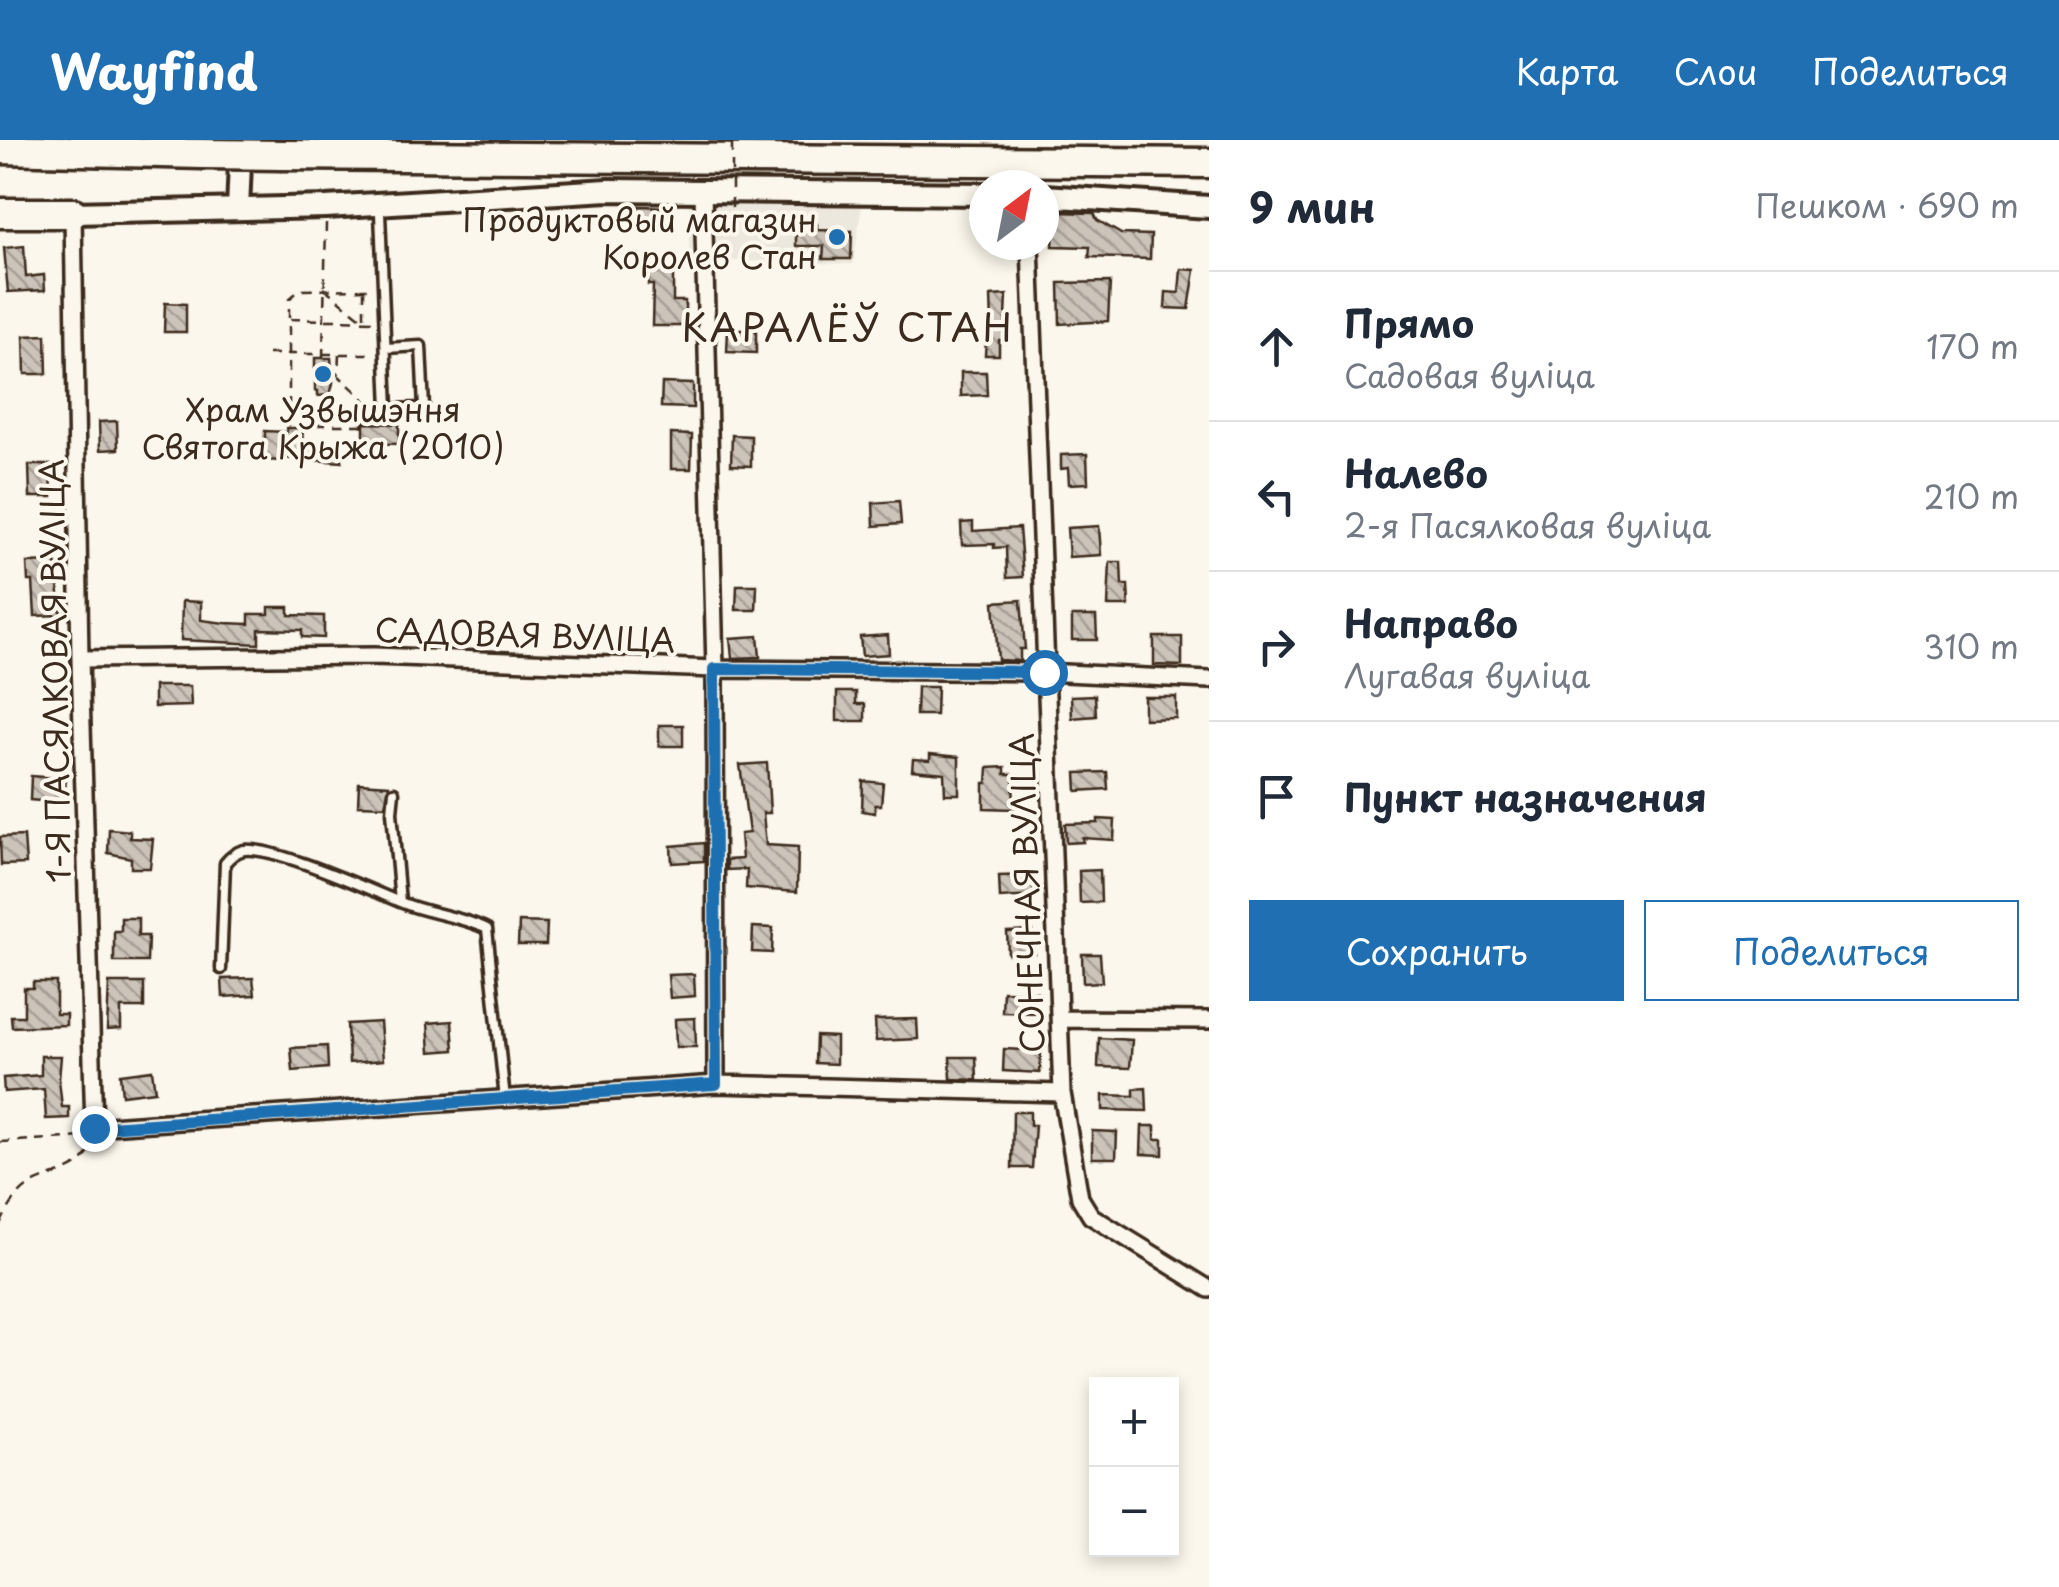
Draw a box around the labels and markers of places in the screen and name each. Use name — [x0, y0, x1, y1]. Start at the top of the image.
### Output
place label: Продуктовый магазин Королев Стан — [462, 195, 817, 280]
marker: Продуктовый магазин Королев Стан — [826, 226, 848, 248]
marker: Храм Узвышэння Святога Крыжа (2010) — [312, 363, 334, 385]
place label: Храм Узвышэння Святога Крыжа (2010) — [141, 385, 505, 470]

